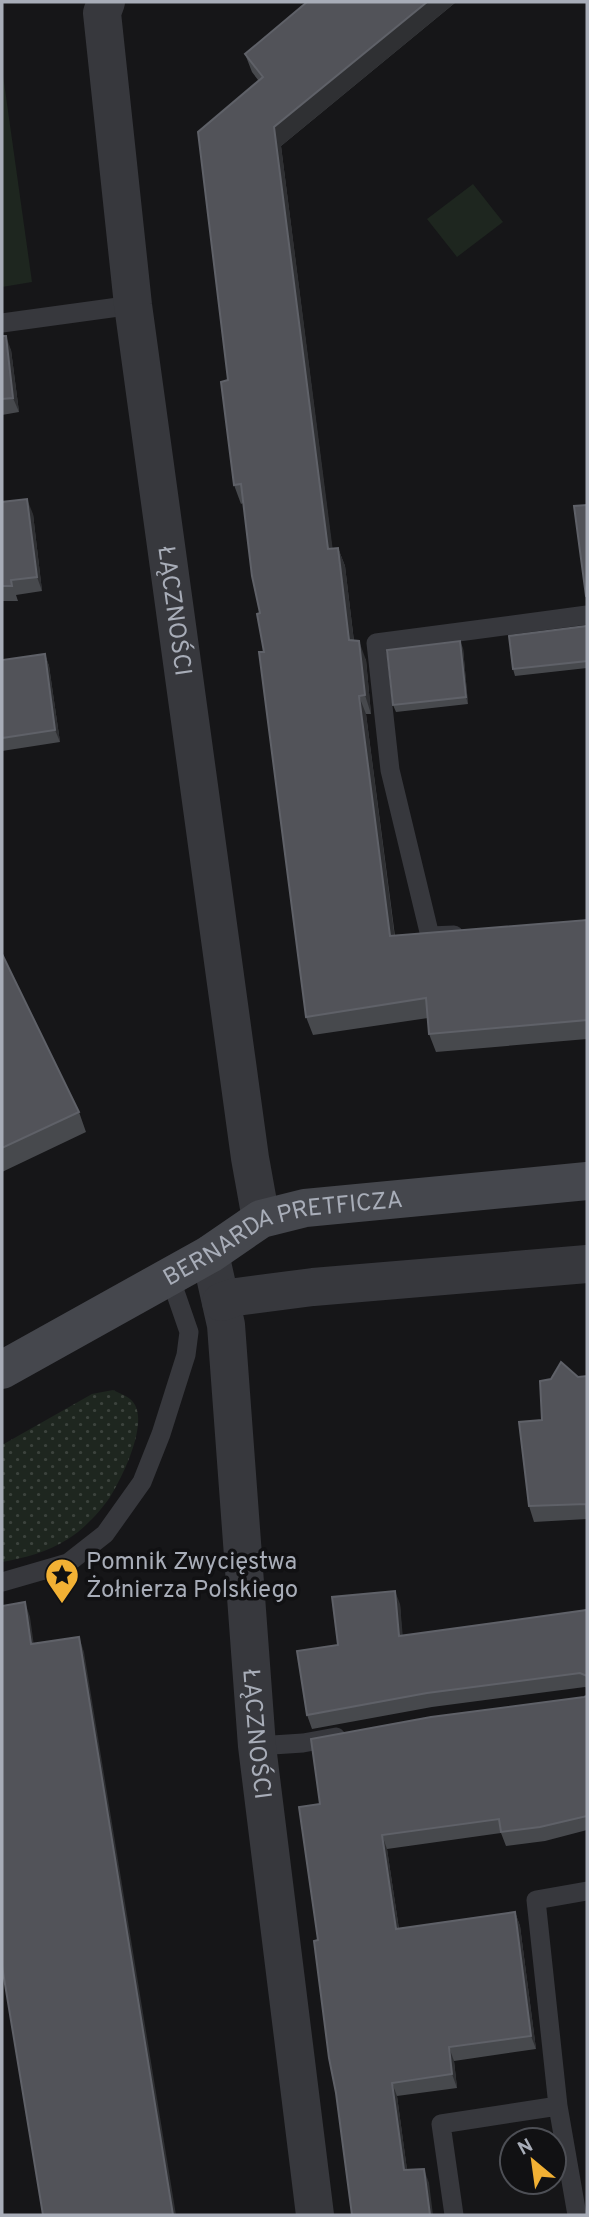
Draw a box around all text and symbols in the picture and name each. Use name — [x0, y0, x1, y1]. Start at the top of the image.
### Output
street label: ŁĄCZNOŚCI — [149, 544, 197, 678]
street label: BERNARDA PRETFICZA — [159, 1186, 404, 1294]
place label: Pomnik Zwycięstwa Żołnierza Polskiego — [86, 1548, 298, 1606]
place icon: Pomnik Zwycięstwa Żołnierza Polskiego — [43, 1556, 81, 1605]
street label: ŁĄCZNOŚCI — [234, 1668, 276, 1801]
north arrow — [498, 2126, 568, 2196]
text: N — [514, 2134, 538, 2162]

